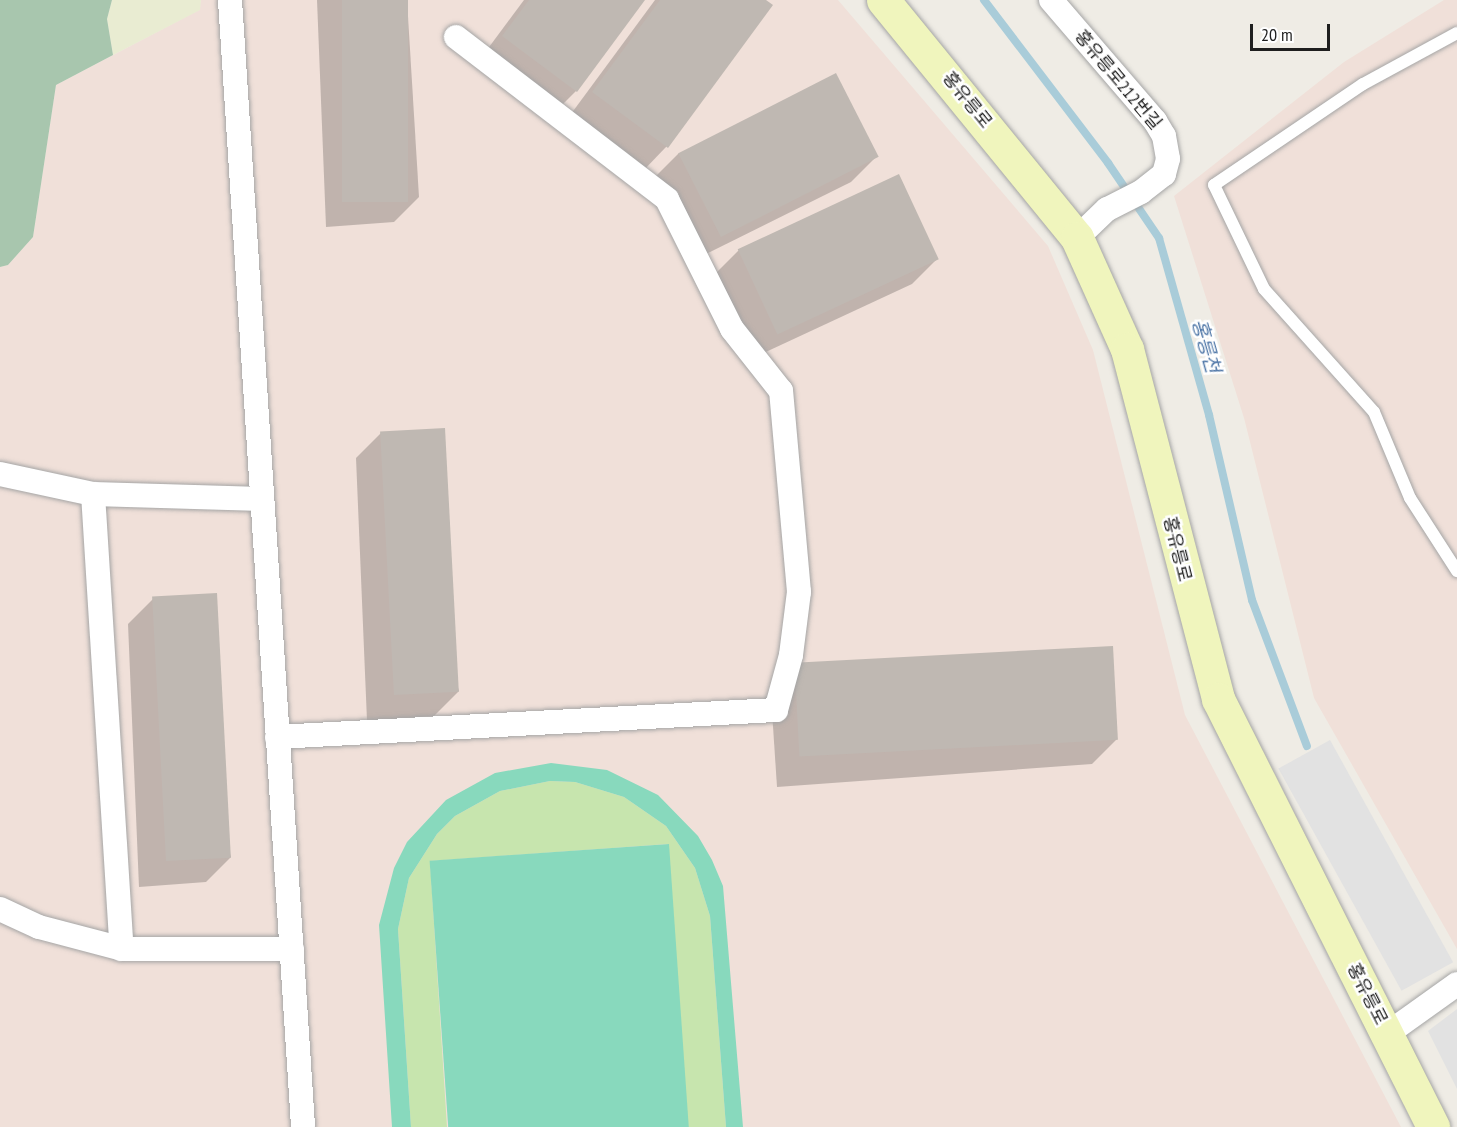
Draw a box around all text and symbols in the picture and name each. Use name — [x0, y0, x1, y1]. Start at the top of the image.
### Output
scale bar — [1253, 12, 1332, 50]
text: 20 m — [1261, 23, 1293, 46]
street label: 홍유릉로212번길 — [1070, 26, 1166, 134]
street label: 홍유릉로 — [938, 67, 996, 133]
water label: 홍릉천 — [1187, 316, 1225, 376]
street label: 홍유릉로 — [1159, 514, 1195, 584]
street label: 홍유릉로 — [1342, 960, 1392, 1028]

